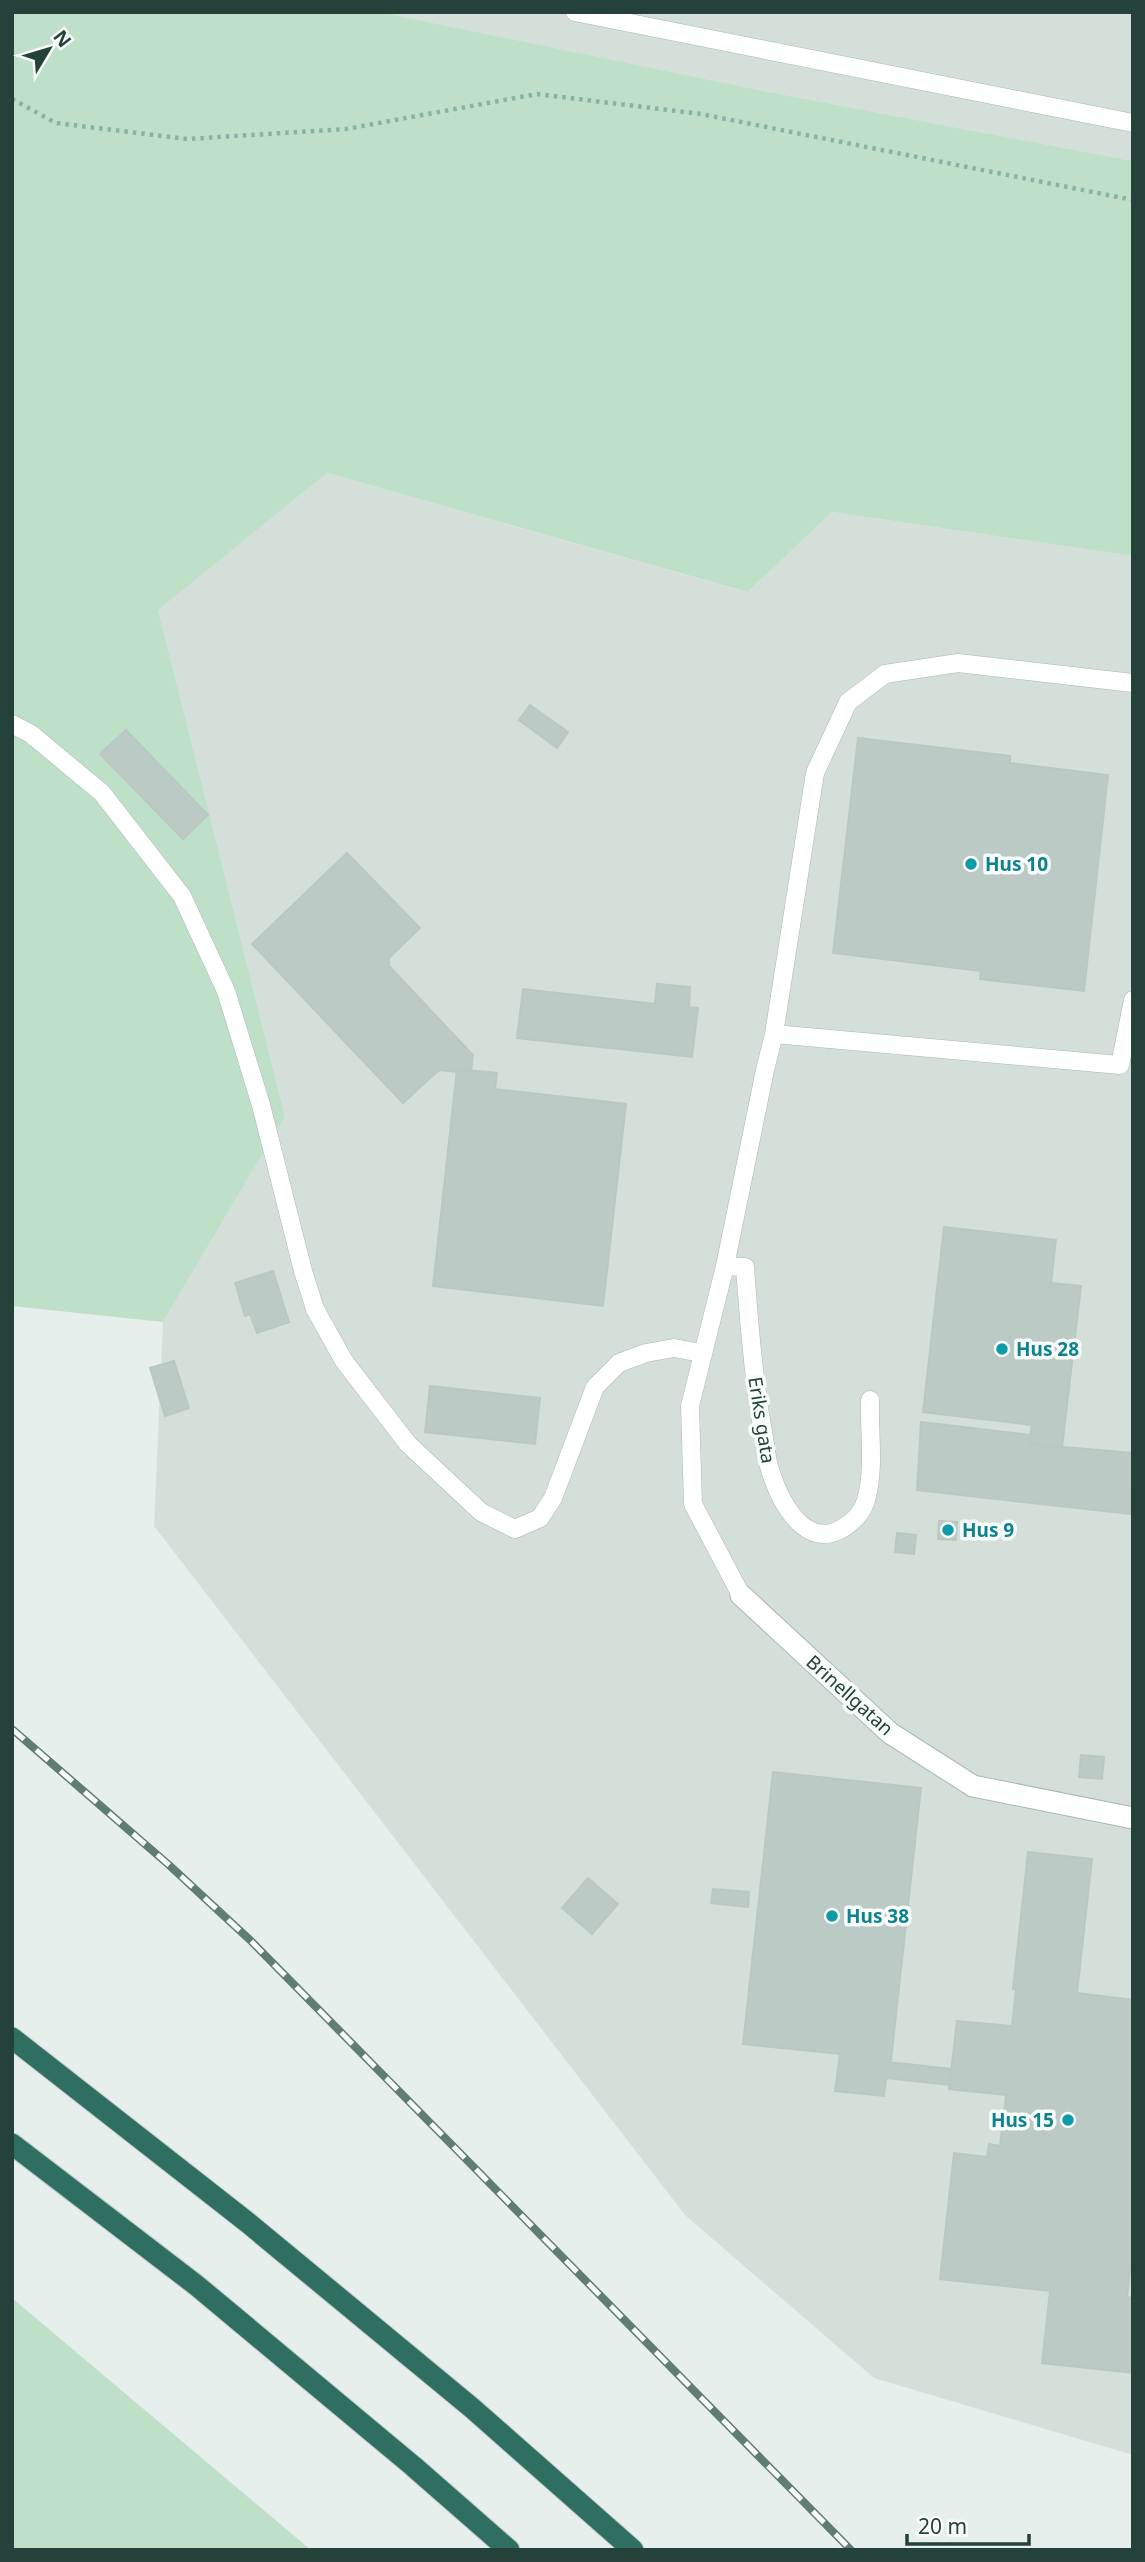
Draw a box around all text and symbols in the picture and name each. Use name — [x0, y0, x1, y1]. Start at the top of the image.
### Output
north arrow — [14, 14, 84, 84]
text: N — [47, 24, 77, 53]
place label: Hus 10 — [985, 851, 1048, 877]
marker: Hus 10 — [963, 856, 979, 872]
place label: Hus 28 — [1016, 1336, 1079, 1362]
marker: Hus 28 — [994, 1341, 1010, 1357]
street label: Eriks gata — [742, 1375, 782, 1465]
place label: Hus 9 — [962, 1517, 1014, 1543]
marker: Hus 9 — [940, 1522, 956, 1538]
street label: Brinellgatan — [801, 1649, 899, 1741]
place label: Hus 38 — [846, 1903, 909, 1929]
marker: Hus 38 — [824, 1908, 840, 1924]
place label: Hus 15 — [991, 2107, 1054, 2133]
marker: Hus 15 — [1060, 2112, 1076, 2128]
scale bar — [907, 2502, 1030, 2546]
text: 20 m — [918, 2512, 967, 2540]

